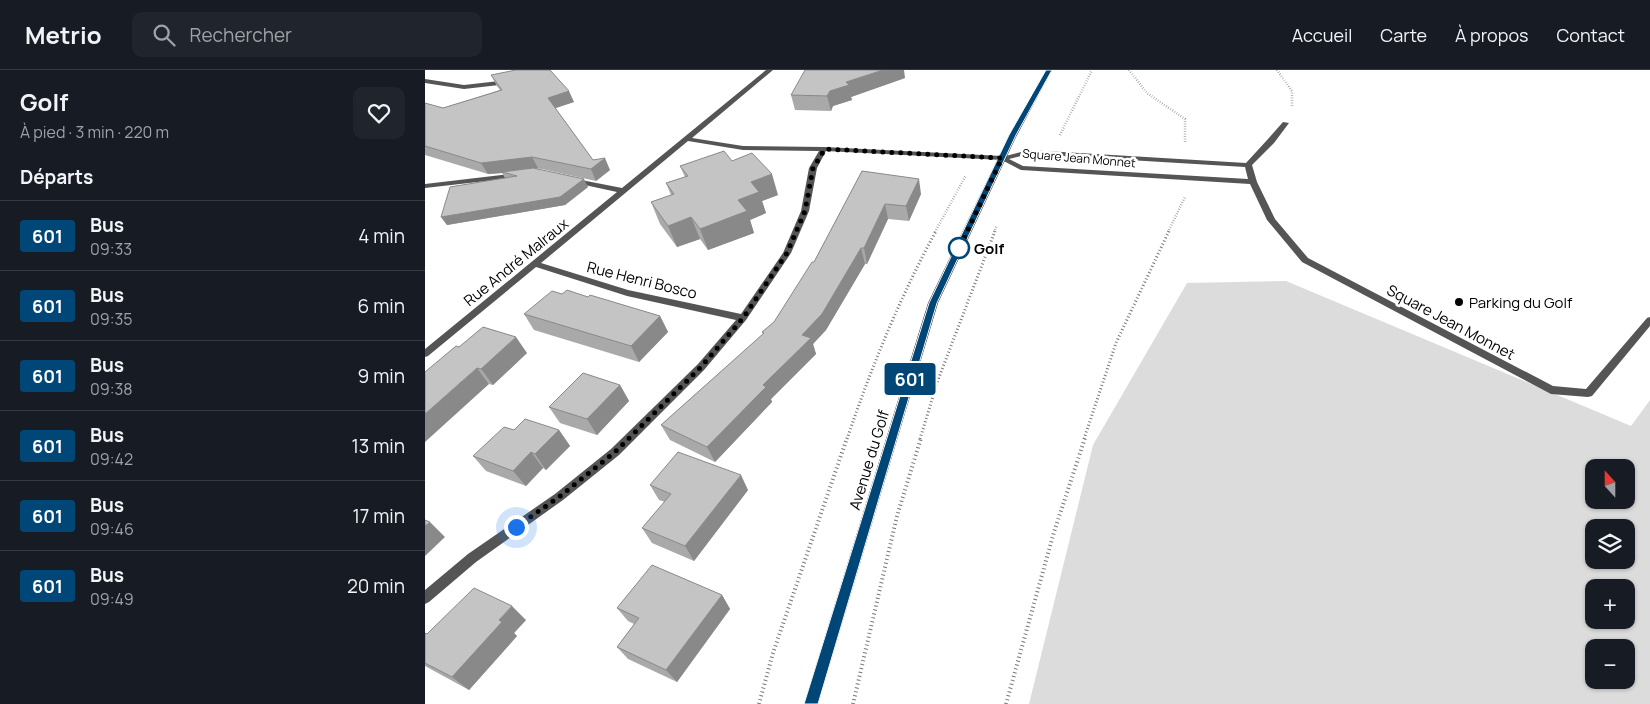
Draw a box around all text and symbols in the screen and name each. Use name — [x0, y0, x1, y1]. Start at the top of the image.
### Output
search box — [132, 12, 482, 57]
text: Metrio — [25, 18, 102, 51]
icon: search — [150, 21, 178, 49]
text: Rechercher — [190, 22, 292, 48]
text: Accueil — [1292, 23, 1352, 47]
text: Carte — [1380, 23, 1427, 47]
text: À propos — [1455, 23, 1528, 47]
text: Contact — [1556, 23, 1625, 47]
text: Golf — [20, 85, 68, 118]
button: heart — [353, 87, 405, 139]
text: À pied · 3 min · 220 m — [20, 121, 169, 143]
street label: Square Jean Monnet — [1022, 145, 1137, 171]
text: Départs — [20, 164, 93, 190]
text: Bus — [90, 212, 124, 238]
street label: Rue André Malraux — [459, 213, 573, 311]
text: 4 min — [358, 223, 405, 249]
text: 601 — [32, 224, 63, 248]
marker: Golf — [948, 237, 970, 259]
text: 09:33 — [90, 238, 132, 260]
place label: Golf — [974, 238, 1004, 259]
street label: Rue Henri Bosco — [585, 256, 699, 304]
street label: Square Jean Monnet — [1383, 279, 1519, 365]
text: Bus — [90, 282, 124, 308]
place label: Parking du Golf — [1469, 292, 1573, 313]
text: 6 min — [358, 293, 405, 319]
text: 601 — [32, 294, 63, 318]
marker: Parking du Golf — [1453, 296, 1465, 308]
text: 09:35 — [90, 308, 133, 330]
text: Bus — [90, 352, 124, 378]
text: 9 min — [358, 363, 405, 389]
line badge: 601 — [881, 363, 939, 395]
text: 601 — [32, 364, 63, 388]
text: 601 — [895, 367, 925, 391]
text: 09:38 — [90, 378, 133, 400]
street label: Avenue du Golf — [844, 407, 894, 513]
text: Bus — [90, 422, 124, 448]
text: 13 min — [351, 433, 405, 459]
text: 601 — [32, 434, 63, 458]
text: 09:42 — [90, 448, 133, 470]
north arrow — [1585, 459, 1635, 509]
map controls — [1585, 459, 1635, 689]
text: Bus — [90, 492, 124, 518]
text: 17 min — [352, 503, 405, 529]
text: 601 — [32, 504, 63, 528]
your location — [504, 515, 529, 540]
text: 09:46 — [90, 518, 134, 540]
button: layers — [1585, 519, 1635, 569]
text: Bus — [90, 562, 124, 588]
text: 20 min — [347, 573, 405, 599]
text: 601 — [32, 574, 63, 598]
button: + — [1585, 579, 1635, 629]
text: 09:49 — [90, 588, 134, 610]
button: − — [1585, 639, 1635, 689]

